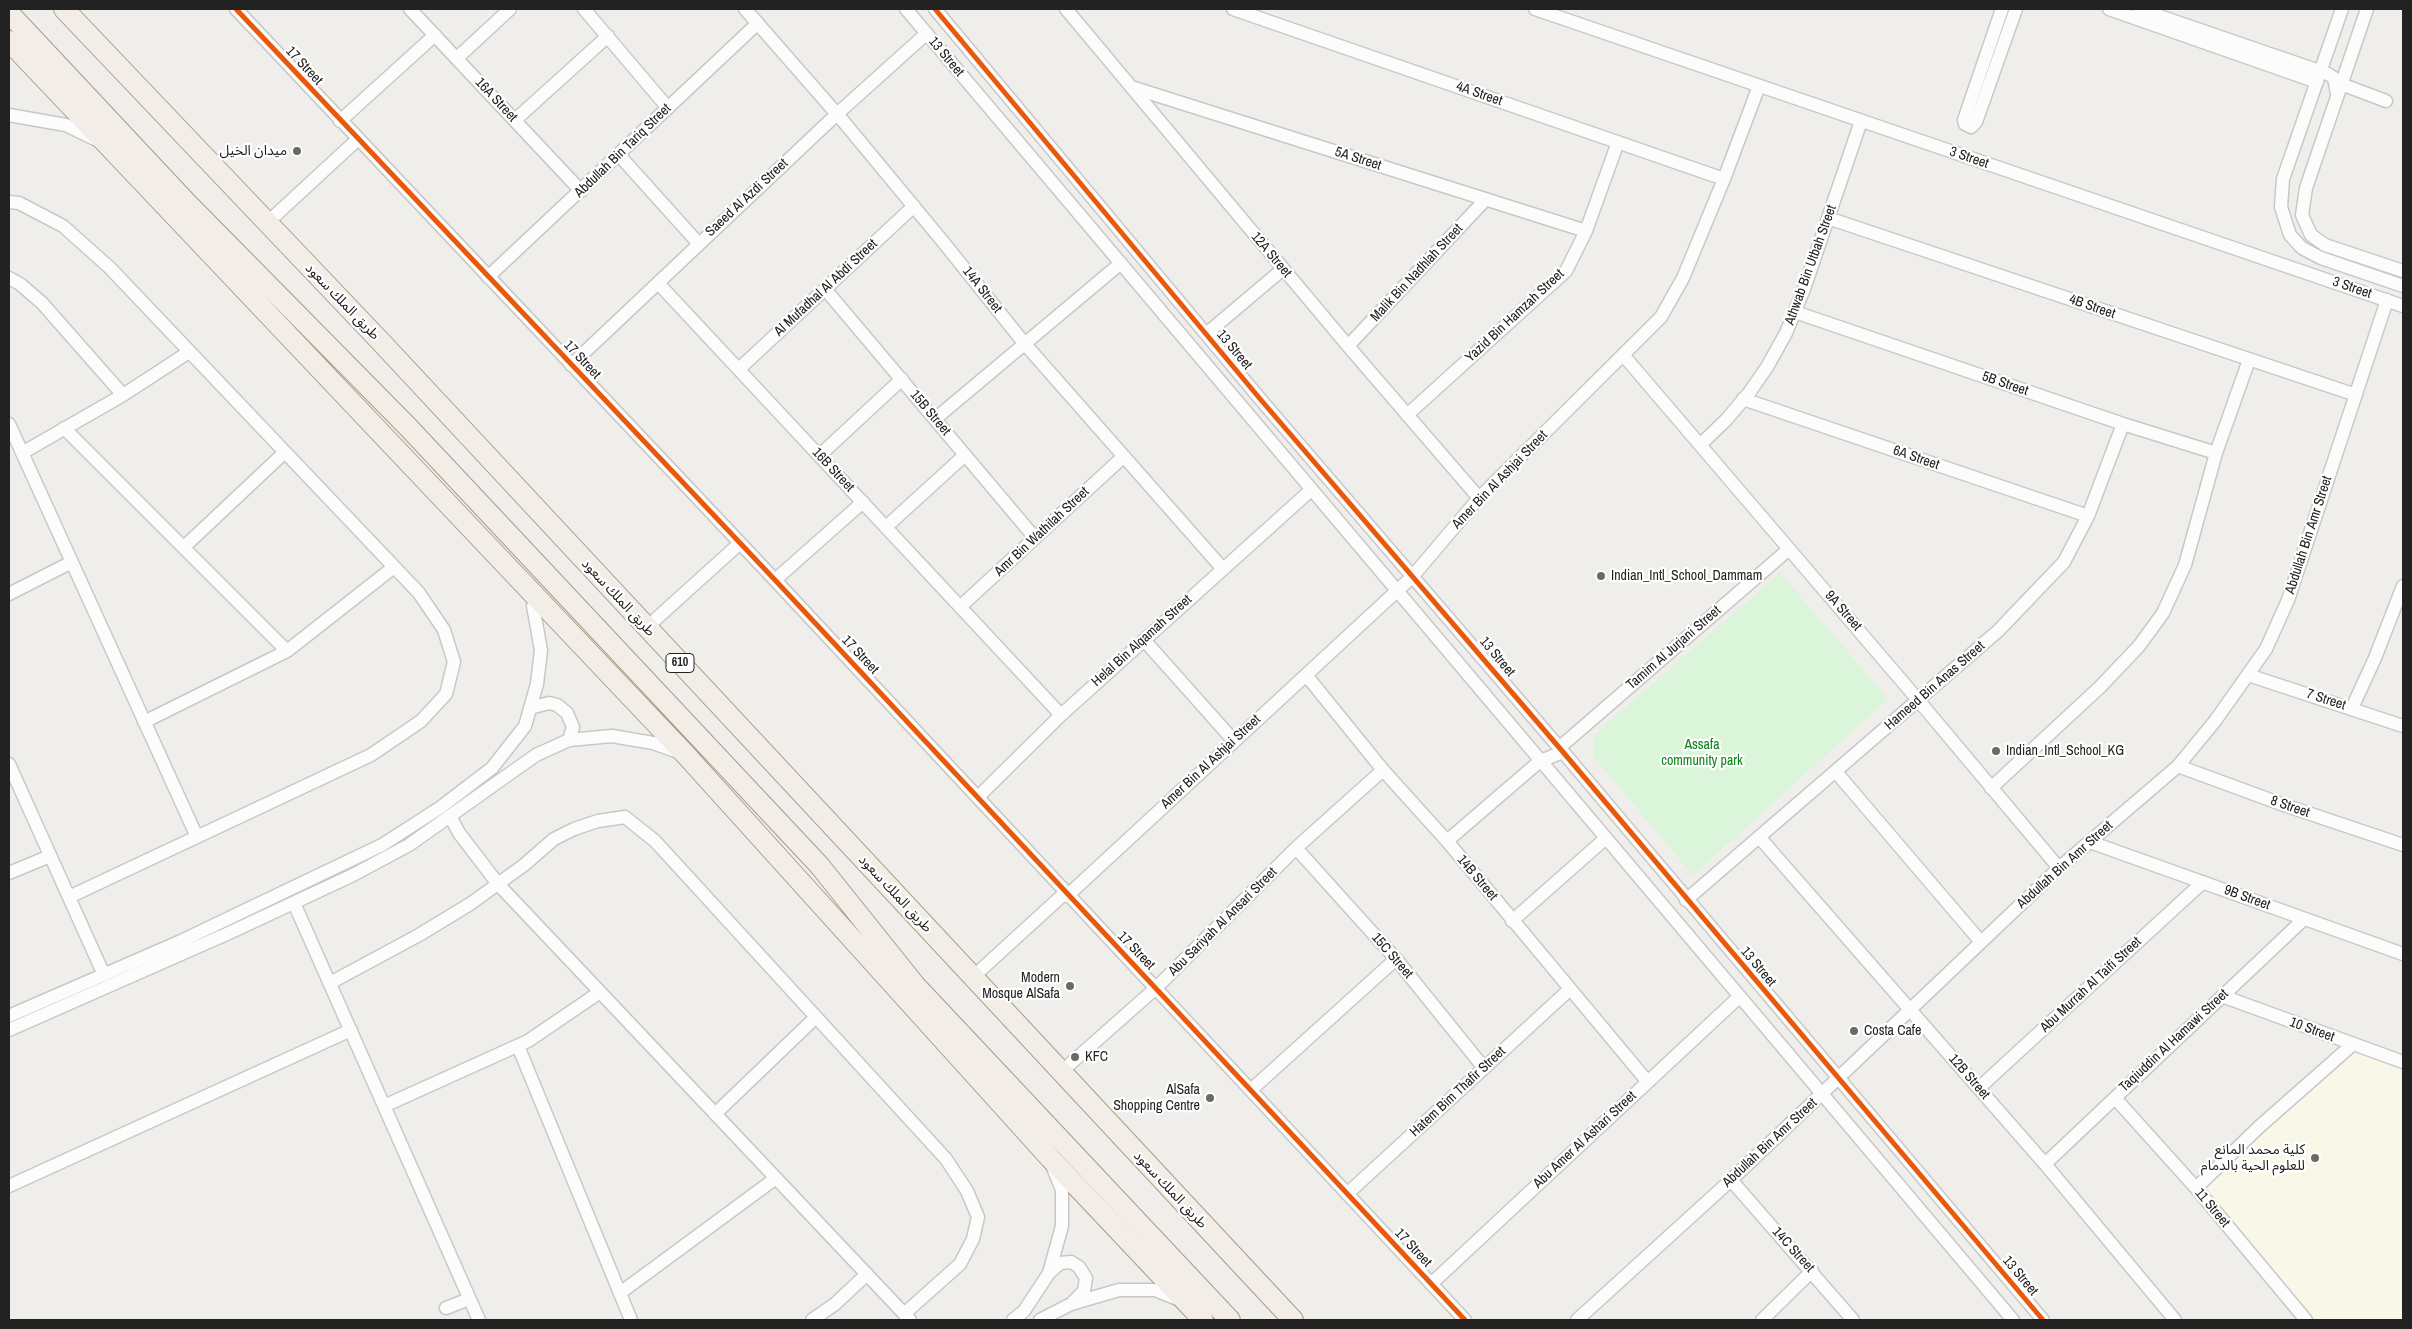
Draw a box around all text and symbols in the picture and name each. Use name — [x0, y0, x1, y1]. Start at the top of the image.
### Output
street label: 13 Street — [925, 34, 967, 80]
street label: 17 Street — [282, 43, 326, 89]
street label: 16A Street — [471, 74, 521, 126]
street label: 4A Street — [1454, 78, 1504, 110]
street label: Abdullah Bin Tariq Street — [571, 101, 675, 201]
place label: ميدان الخيل — [220, 143, 287, 159]
street label: 5A Street — [1333, 144, 1383, 174]
street label: 3 Street — [1947, 144, 1991, 172]
marker: ميدان الخيل — [291, 145, 303, 157]
street label: Saeed Al Azdi Street — [702, 156, 792, 240]
street label: Athwab Bin Utbah Street — [1781, 203, 1841, 327]
street label: Malik Bin Nadhlah Street — [1367, 221, 1467, 325]
street label: 12A Street — [1247, 229, 1295, 281]
street label: Al Mufadhal Al Abdi Street — [771, 236, 881, 340]
street label: طريق الملك سعود — [301, 260, 383, 344]
street label: 14A Street — [959, 263, 1005, 317]
street label: Yazid Bin Hamzah Street — [1462, 266, 1568, 366]
street label: 3 Street — [2330, 274, 2374, 302]
street label: 4B Street — [2067, 291, 2117, 323]
street label: 13 Street — [1213, 327, 1255, 373]
street label: 17 Street — [560, 337, 604, 383]
street label: 5B Street — [1980, 368, 2030, 400]
street label: 15B Street — [906, 387, 954, 439]
street label: Amer Bin Al Ashjai Street — [1449, 427, 1551, 533]
street label: 6A Street — [1891, 442, 1941, 474]
street label: 16B Street — [808, 444, 858, 496]
street label: Abdullah Bin Amr Street — [2282, 474, 2336, 596]
street label: Amr Bin Wathilah Street — [991, 484, 1093, 580]
street label: طريق الملك سعود — [578, 556, 658, 640]
place label: Indian_Intl_School_Dammam — [1611, 568, 1762, 584]
marker: Indian_Intl_School_Dammam — [1595, 570, 1607, 582]
street label: 9A Street — [1821, 587, 1865, 635]
street label: Helal Bin Alqamah Street — [1088, 592, 1196, 690]
street label: Tamim Al Jurjani Street — [1623, 602, 1725, 694]
street label: 17 Street — [838, 632, 882, 678]
street label: 13 Street — [1476, 634, 1518, 680]
street label: Hameed Bin Anas Street — [1882, 638, 1988, 734]
road number: 610 — [666, 654, 694, 672]
street label: 7 Street — [2304, 686, 2348, 714]
street label: Amer Bin Al Ashjai Street — [1158, 711, 1264, 813]
park label: Assafa community park — [1661, 737, 1743, 770]
place label: Indian_Intl_School_KG — [2006, 743, 2124, 759]
marker: Indian_Intl_School_KG — [1990, 745, 2002, 757]
street label: 8 Street — [2268, 793, 2312, 821]
street label: Abdullah Bin Amr Street — [2014, 818, 2116, 912]
street label: طريق الملك سعود — [855, 852, 935, 936]
street label: 14B Street — [1453, 852, 1501, 904]
street label: Abu Sariyah Al Ansari Street — [1165, 864, 1281, 980]
street label: 9B Street — [2222, 882, 2272, 914]
street label: 17 Street — [1114, 928, 1158, 974]
street label: 15C Street — [1368, 930, 1416, 982]
street label: Abu Murrah Al Taifi Street — [2037, 934, 2145, 1036]
street label: 13 Street — [1737, 944, 1779, 990]
place label: Modern Mosque AlSafa — [982, 970, 1060, 1002]
marker: Modern Mosque AlSafa — [1064, 980, 1076, 992]
street label: Taqiuddin Al Hamawi Street — [2116, 986, 2232, 1096]
street label: 10 Street — [2287, 1014, 2337, 1046]
place label: Costa Cafe — [1864, 1023, 1921, 1039]
marker: Costa Cafe — [1848, 1025, 1860, 1037]
street label: Hatem Bim Thafir Street — [1407, 1043, 1509, 1141]
place label: KFC — [1085, 1049, 1108, 1065]
marker: KFC — [1069, 1051, 1081, 1063]
street label: 12B Street — [1945, 1051, 1993, 1103]
place label: AlSafa Shopping Centre — [1113, 1082, 1200, 1114]
street label: Abu Amer Al Ashari Street — [1530, 1088, 1640, 1192]
marker: AlSafa Shopping Centre — [1204, 1092, 1216, 1104]
street label: Abdullah Bin Amr Street — [1719, 1095, 1821, 1191]
place label: كلية محمد المانع للعلوم الحية بالدمام — [2201, 1142, 2305, 1174]
street label: طريق الملك سعود — [1130, 1148, 1210, 1232]
marker: كلية محمد المانع للعلوم الحية بالدمام — [2309, 1152, 2321, 1164]
street label: 11 Street — [2191, 1185, 2233, 1231]
street label: 14C Street — [1768, 1224, 1818, 1276]
street label: 17 Street — [1391, 1225, 1435, 1271]
street label: 13 Street — [1999, 1253, 2041, 1299]

